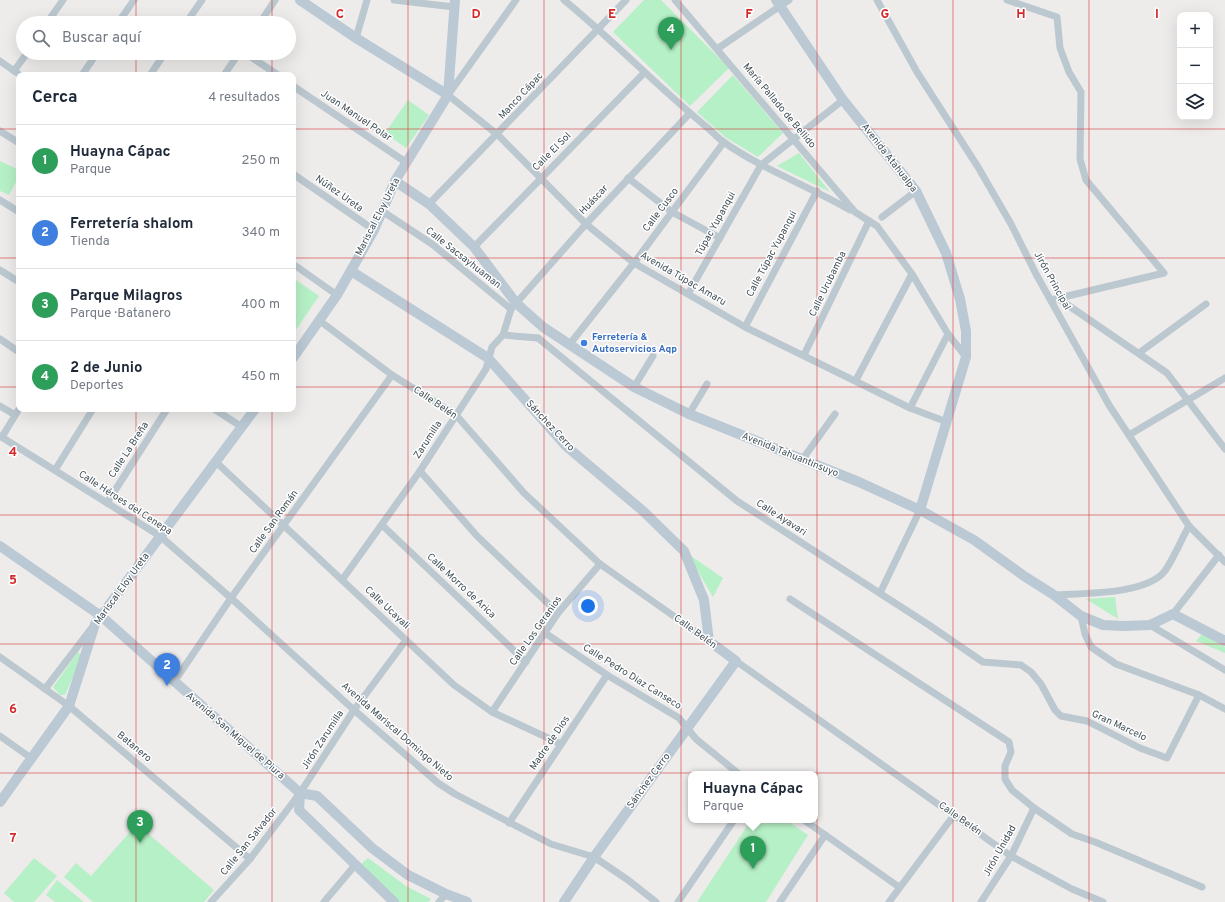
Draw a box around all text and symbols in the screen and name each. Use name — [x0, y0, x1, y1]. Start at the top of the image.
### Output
text: C — [336, 7, 344, 23]
text: D — [471, 7, 481, 23]
text: E — [608, 7, 616, 23]
text: F — [745, 7, 753, 23]
text: G — [881, 7, 890, 23]
text: H — [1016, 7, 1026, 23]
text: I — [1155, 7, 1159, 23]
map controls — [1177, 12, 1213, 120]
button: + — [1177, 12, 1213, 48]
search box — [16, 16, 296, 60]
pin: 4 — [658, 17, 684, 50]
icon: search — [30, 27, 52, 49]
text: Buscar aquí — [62, 29, 141, 48]
button: − — [1177, 48, 1213, 84]
street label: María Pallado de Bellido — [740, 61, 819, 152]
street label: Manco Cápac — [496, 70, 546, 122]
button: layers — [1177, 84, 1213, 120]
text: Cerca — [32, 87, 78, 109]
street label: Juan Manuel Polar — [318, 87, 394, 145]
text: 4 resultados — [208, 90, 280, 106]
street label: Avenida Atahualpa — [858, 121, 920, 195]
street label: Calle El Sol — [530, 130, 574, 174]
text: Huayna Cápac — [70, 143, 171, 162]
text: 1 — [42, 153, 48, 169]
text: 250 m — [242, 153, 280, 169]
text: Parque — [70, 162, 111, 178]
street label: Núñez Ureta — [312, 173, 366, 215]
street label: Mariscal Eloy Ureta — [353, 176, 403, 258]
street label: Huáscar — [577, 182, 611, 218]
street label: Calle Cusco — [640, 185, 682, 235]
street label: Túpac Yupanqui — [693, 190, 739, 258]
street label: Calle Túpac Yupanqui — [744, 209, 800, 299]
text: Ferretería shalom — [70, 215, 193, 234]
street label: Calle Sacsayhuaman — [423, 224, 503, 292]
text: 2 — [41, 225, 49, 241]
text: 340 m — [242, 225, 280, 241]
text: Tienda — [70, 234, 110, 250]
street label: Avenida Túpac Amaru — [638, 249, 728, 309]
street label: Calle Urubamba — [806, 249, 850, 319]
street label: Jirón Principal — [1031, 249, 1073, 313]
text: Parque Milagros — [70, 287, 183, 306]
text: 3 — [41, 297, 49, 313]
text: 400 m — [241, 297, 280, 313]
text: Parque · Batanero — [70, 306, 171, 322]
place label: Ferretería & Autoservicios Aqp — [592, 331, 677, 356]
marker: Ferretería & Autoservicios Aqp — [579, 338, 589, 348]
text: 2 de Junio — [70, 359, 143, 378]
text: 4 — [41, 369, 49, 385]
text: 450 m — [241, 369, 280, 385]
text: Deportes — [70, 378, 124, 394]
street label: Calle Belén — [410, 384, 460, 422]
street label: Sánchez Cerro — [523, 398, 577, 455]
street label: Zarumilla — [411, 418, 445, 462]
street label: Calle La Breña — [106, 419, 152, 481]
street label: Avenida Tahuantinsuyo — [740, 430, 841, 481]
text: 4 — [9, 445, 17, 461]
street label: Calle Héroes del Cenepa — [76, 468, 174, 538]
street label: Calle San Román — [247, 488, 301, 556]
street label: Calle Ayavari — [753, 497, 809, 539]
street label: Mariscal Eloy Ureta — [92, 550, 152, 628]
street label: Calle Morro de Arica — [424, 551, 498, 621]
text: 5 — [9, 573, 17, 589]
street label: Calle Ucayali — [362, 584, 412, 632]
street label: Calle Los Geranios — [507, 593, 565, 669]
your location — [578, 596, 598, 616]
street label: Calle Belén — [671, 612, 719, 652]
street label: Calle Pedro Diaz Canseco — [580, 641, 684, 713]
pin: 2 — [154, 653, 180, 686]
street label: Avenida Mariscal Domingo Nieto — [338, 680, 456, 784]
street label: Avenida San Miguel de Piura — [183, 690, 287, 782]
text: 6 — [9, 702, 17, 718]
street label: Jirón Zarumilla — [299, 708, 347, 772]
street label: Gran Marcelo — [1089, 708, 1149, 745]
street label: Madre de Dios — [527, 713, 573, 773]
street label: Batanero — [114, 729, 154, 766]
street label: Sánchez Cerro — [624, 750, 674, 811]
popup — [688, 771, 818, 823]
text: Huayna Cápac — [703, 780, 803, 799]
text: Parque — [703, 799, 744, 815]
street label: Calle Belén — [936, 799, 984, 839]
street label: Calle San Salvador — [218, 805, 280, 878]
pin: 3 — [127, 810, 153, 843]
street label: Jirón Unidad — [981, 823, 1019, 879]
text: 7 — [10, 831, 17, 847]
pin: 1 — [740, 836, 766, 869]

